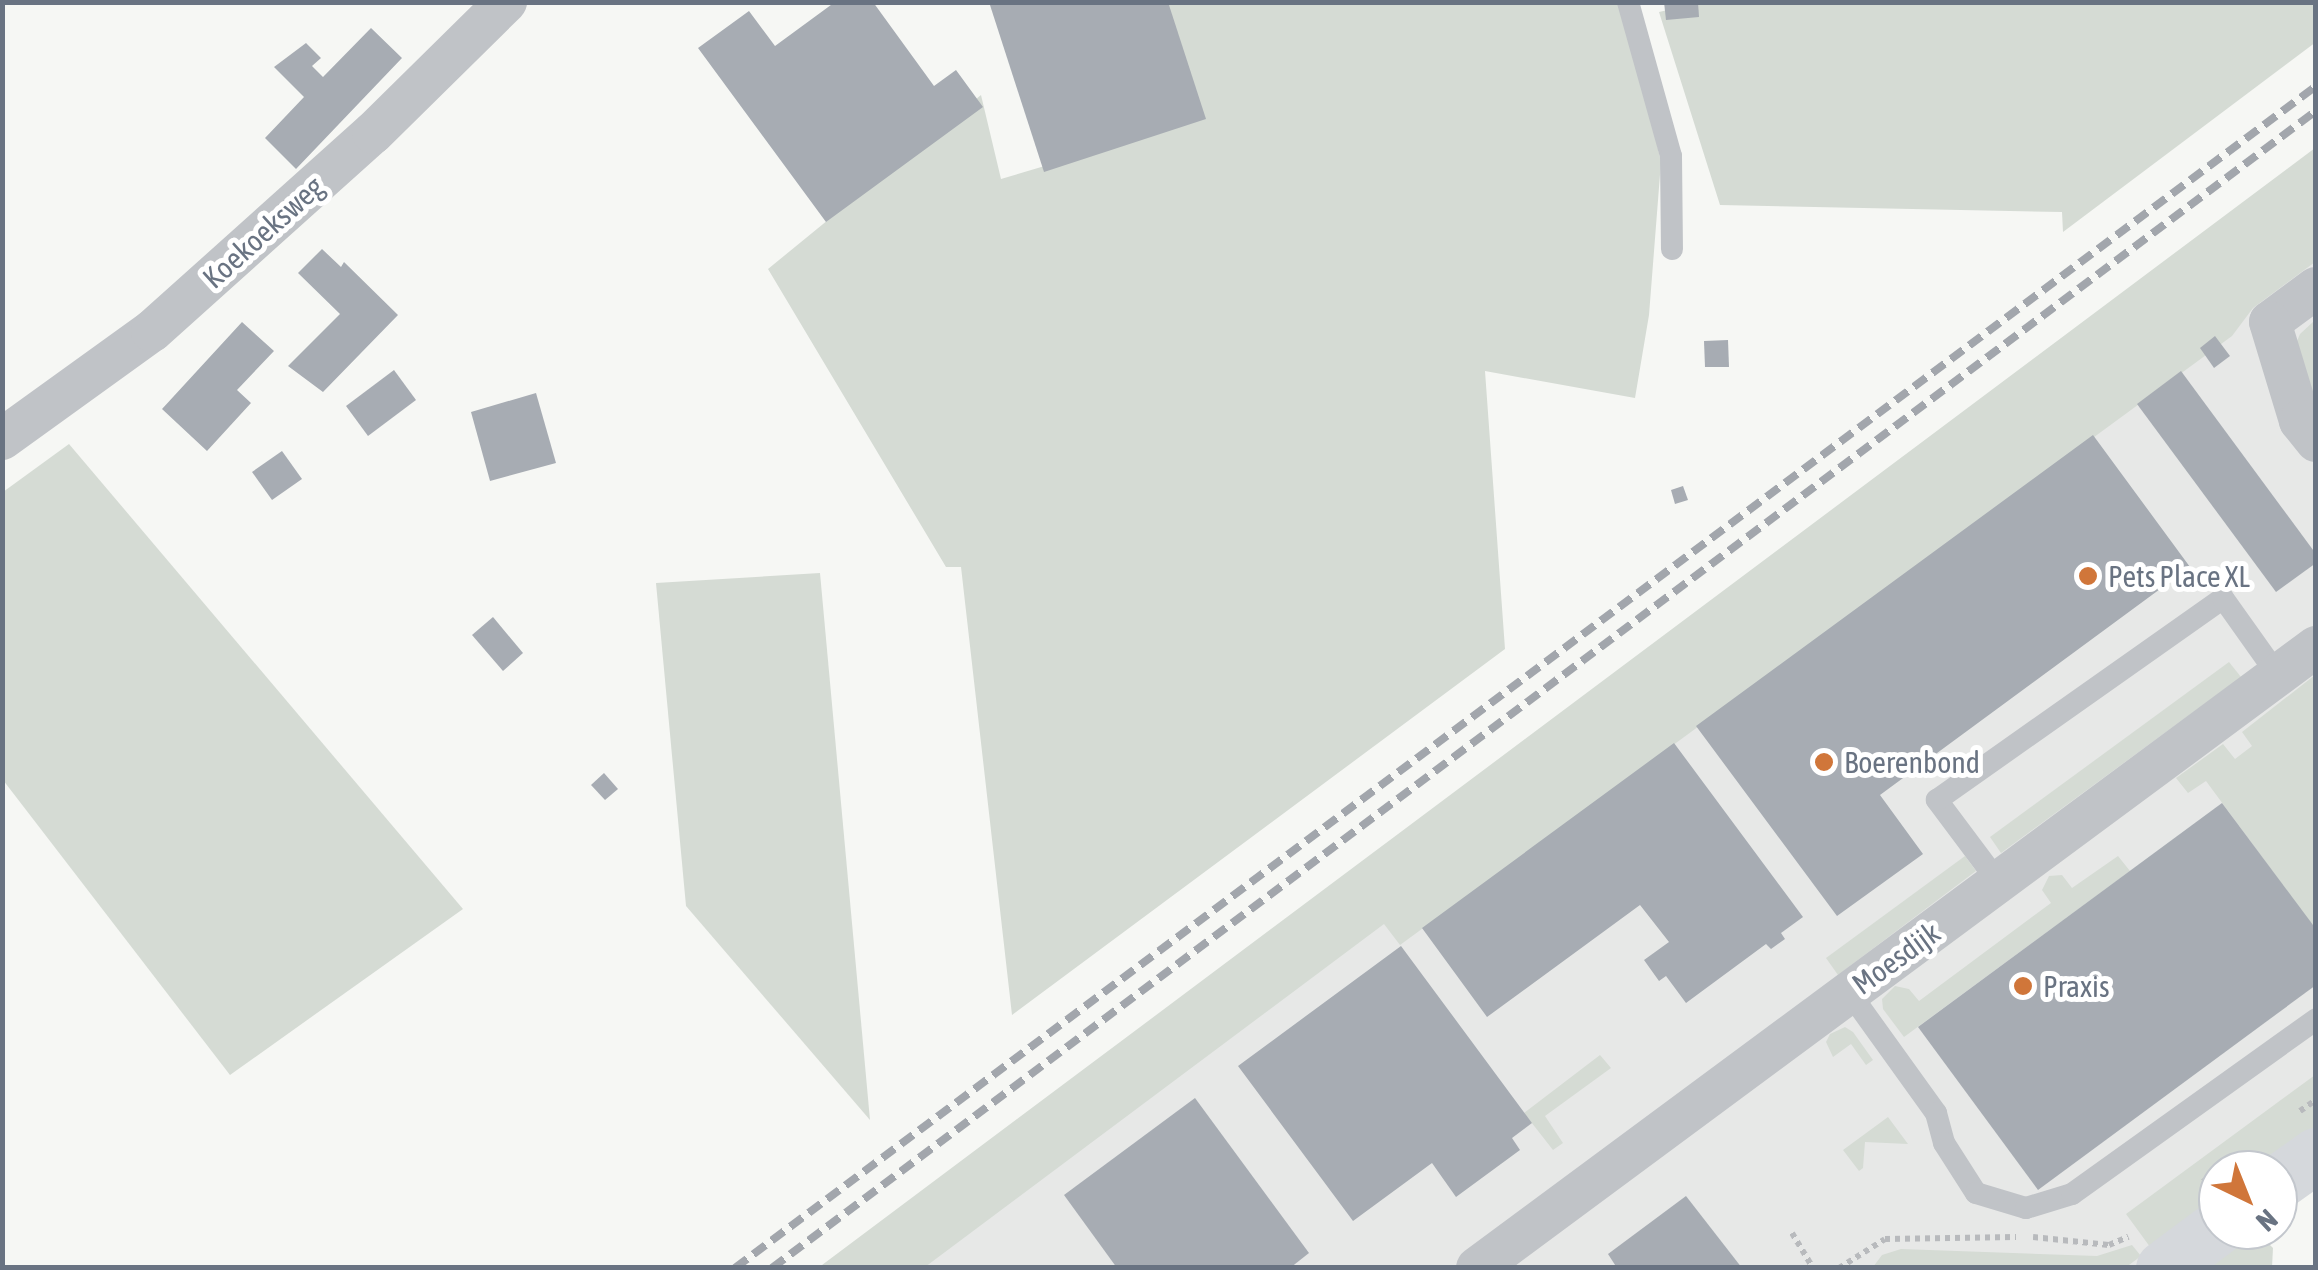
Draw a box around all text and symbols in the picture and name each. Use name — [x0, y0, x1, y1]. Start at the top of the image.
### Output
street label: Koekoeksweg — [195, 168, 331, 296]
place label: Pets Place XL — [2108, 558, 2250, 594]
marker: Pets Place XL — [2077, 565, 2099, 587]
place label: Boerenbond — [1844, 744, 1980, 780]
marker: Boerenbond — [1813, 751, 1835, 773]
street label: Moesdijk — [1845, 914, 1947, 1002]
place label: Praxis — [2043, 968, 2110, 1004]
marker: Praxis — [2012, 975, 2034, 997]
north arrow — [2198, 1150, 2298, 1250]
text: N — [2250, 1203, 2284, 1238]

